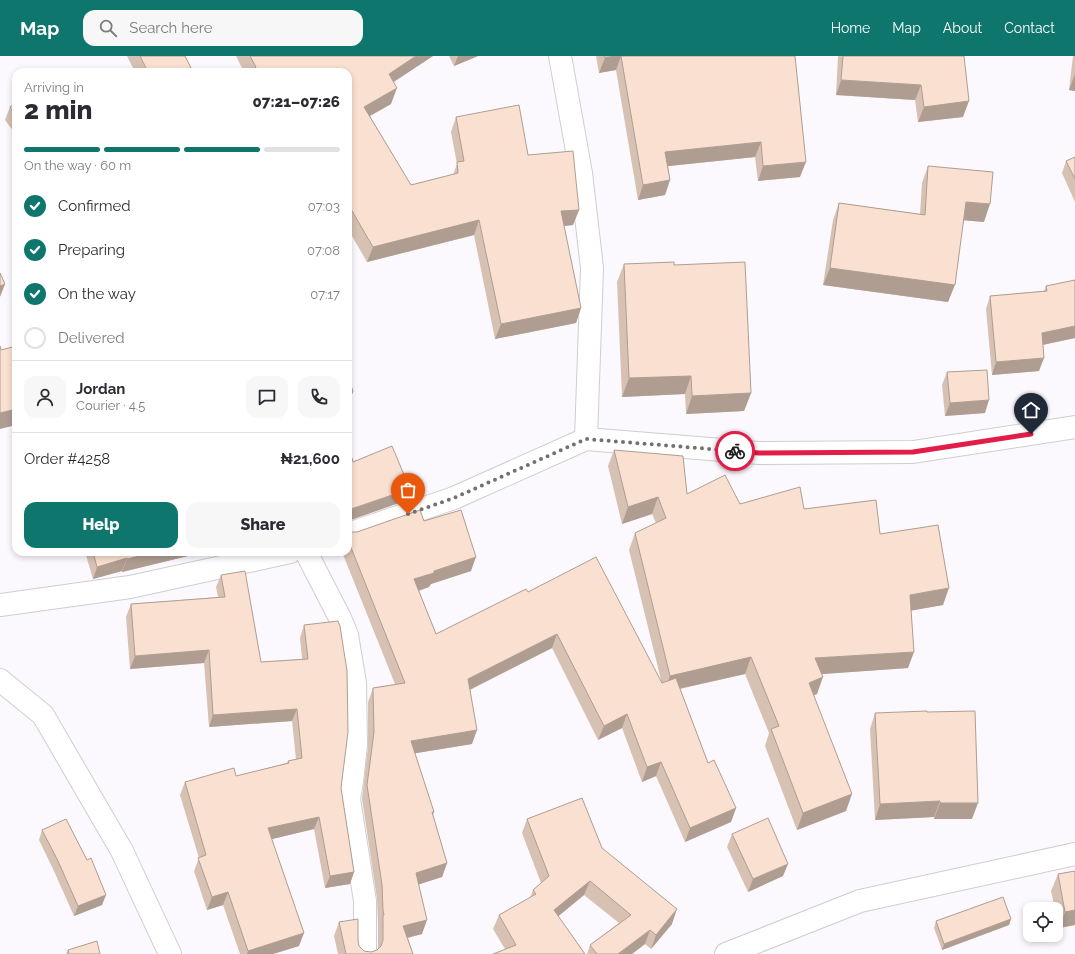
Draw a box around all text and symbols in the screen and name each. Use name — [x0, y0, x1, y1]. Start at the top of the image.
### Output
search box — [83, 10, 363, 46]
text: Map — [20, 17, 59, 39]
icon: search — [97, 17, 119, 39]
text: Search here — [129, 19, 213, 37]
text: Home — [831, 20, 870, 36]
text: Map — [892, 20, 921, 36]
text: About — [943, 20, 982, 36]
text: Contact — [1004, 20, 1055, 36]
text: Arriving in — [24, 80, 84, 95]
text: 07:21–07:26 — [253, 93, 340, 111]
text: 2 min — [24, 95, 92, 125]
text: On the way · 60 m — [24, 158, 131, 173]
icon: check — [24, 195, 46, 217]
text: Confirmed — [58, 197, 131, 215]
text: 07:03 — [308, 199, 340, 214]
icon: check — [24, 239, 46, 261]
text: Preparing — [58, 241, 125, 259]
text: 07:08 — [307, 243, 340, 258]
icon: check — [24, 283, 46, 305]
text: On the way — [58, 285, 136, 303]
text: 07:17 — [310, 287, 340, 302]
text: Delivered — [58, 329, 125, 347]
button: person — [24, 376, 66, 418]
button: chat — [246, 376, 288, 418]
button: phone — [298, 376, 340, 418]
text: Jordan — [76, 380, 125, 398]
pin — [1014, 393, 1048, 434]
text: Courier · 4.5 — [76, 398, 145, 413]
icon: home — [1020, 399, 1042, 421]
courier — [715, 431, 755, 471]
icon: bike — [724, 440, 746, 462]
text: Order #4258 — [24, 450, 110, 468]
text: ₦21,600 — [280, 450, 340, 468]
pin — [391, 473, 425, 514]
icon: bag — [397, 479, 419, 501]
button: Help — [24, 502, 178, 548]
button: Share — [186, 502, 340, 548]
map controls — [1023, 902, 1063, 942]
button: locate — [1023, 902, 1063, 942]

